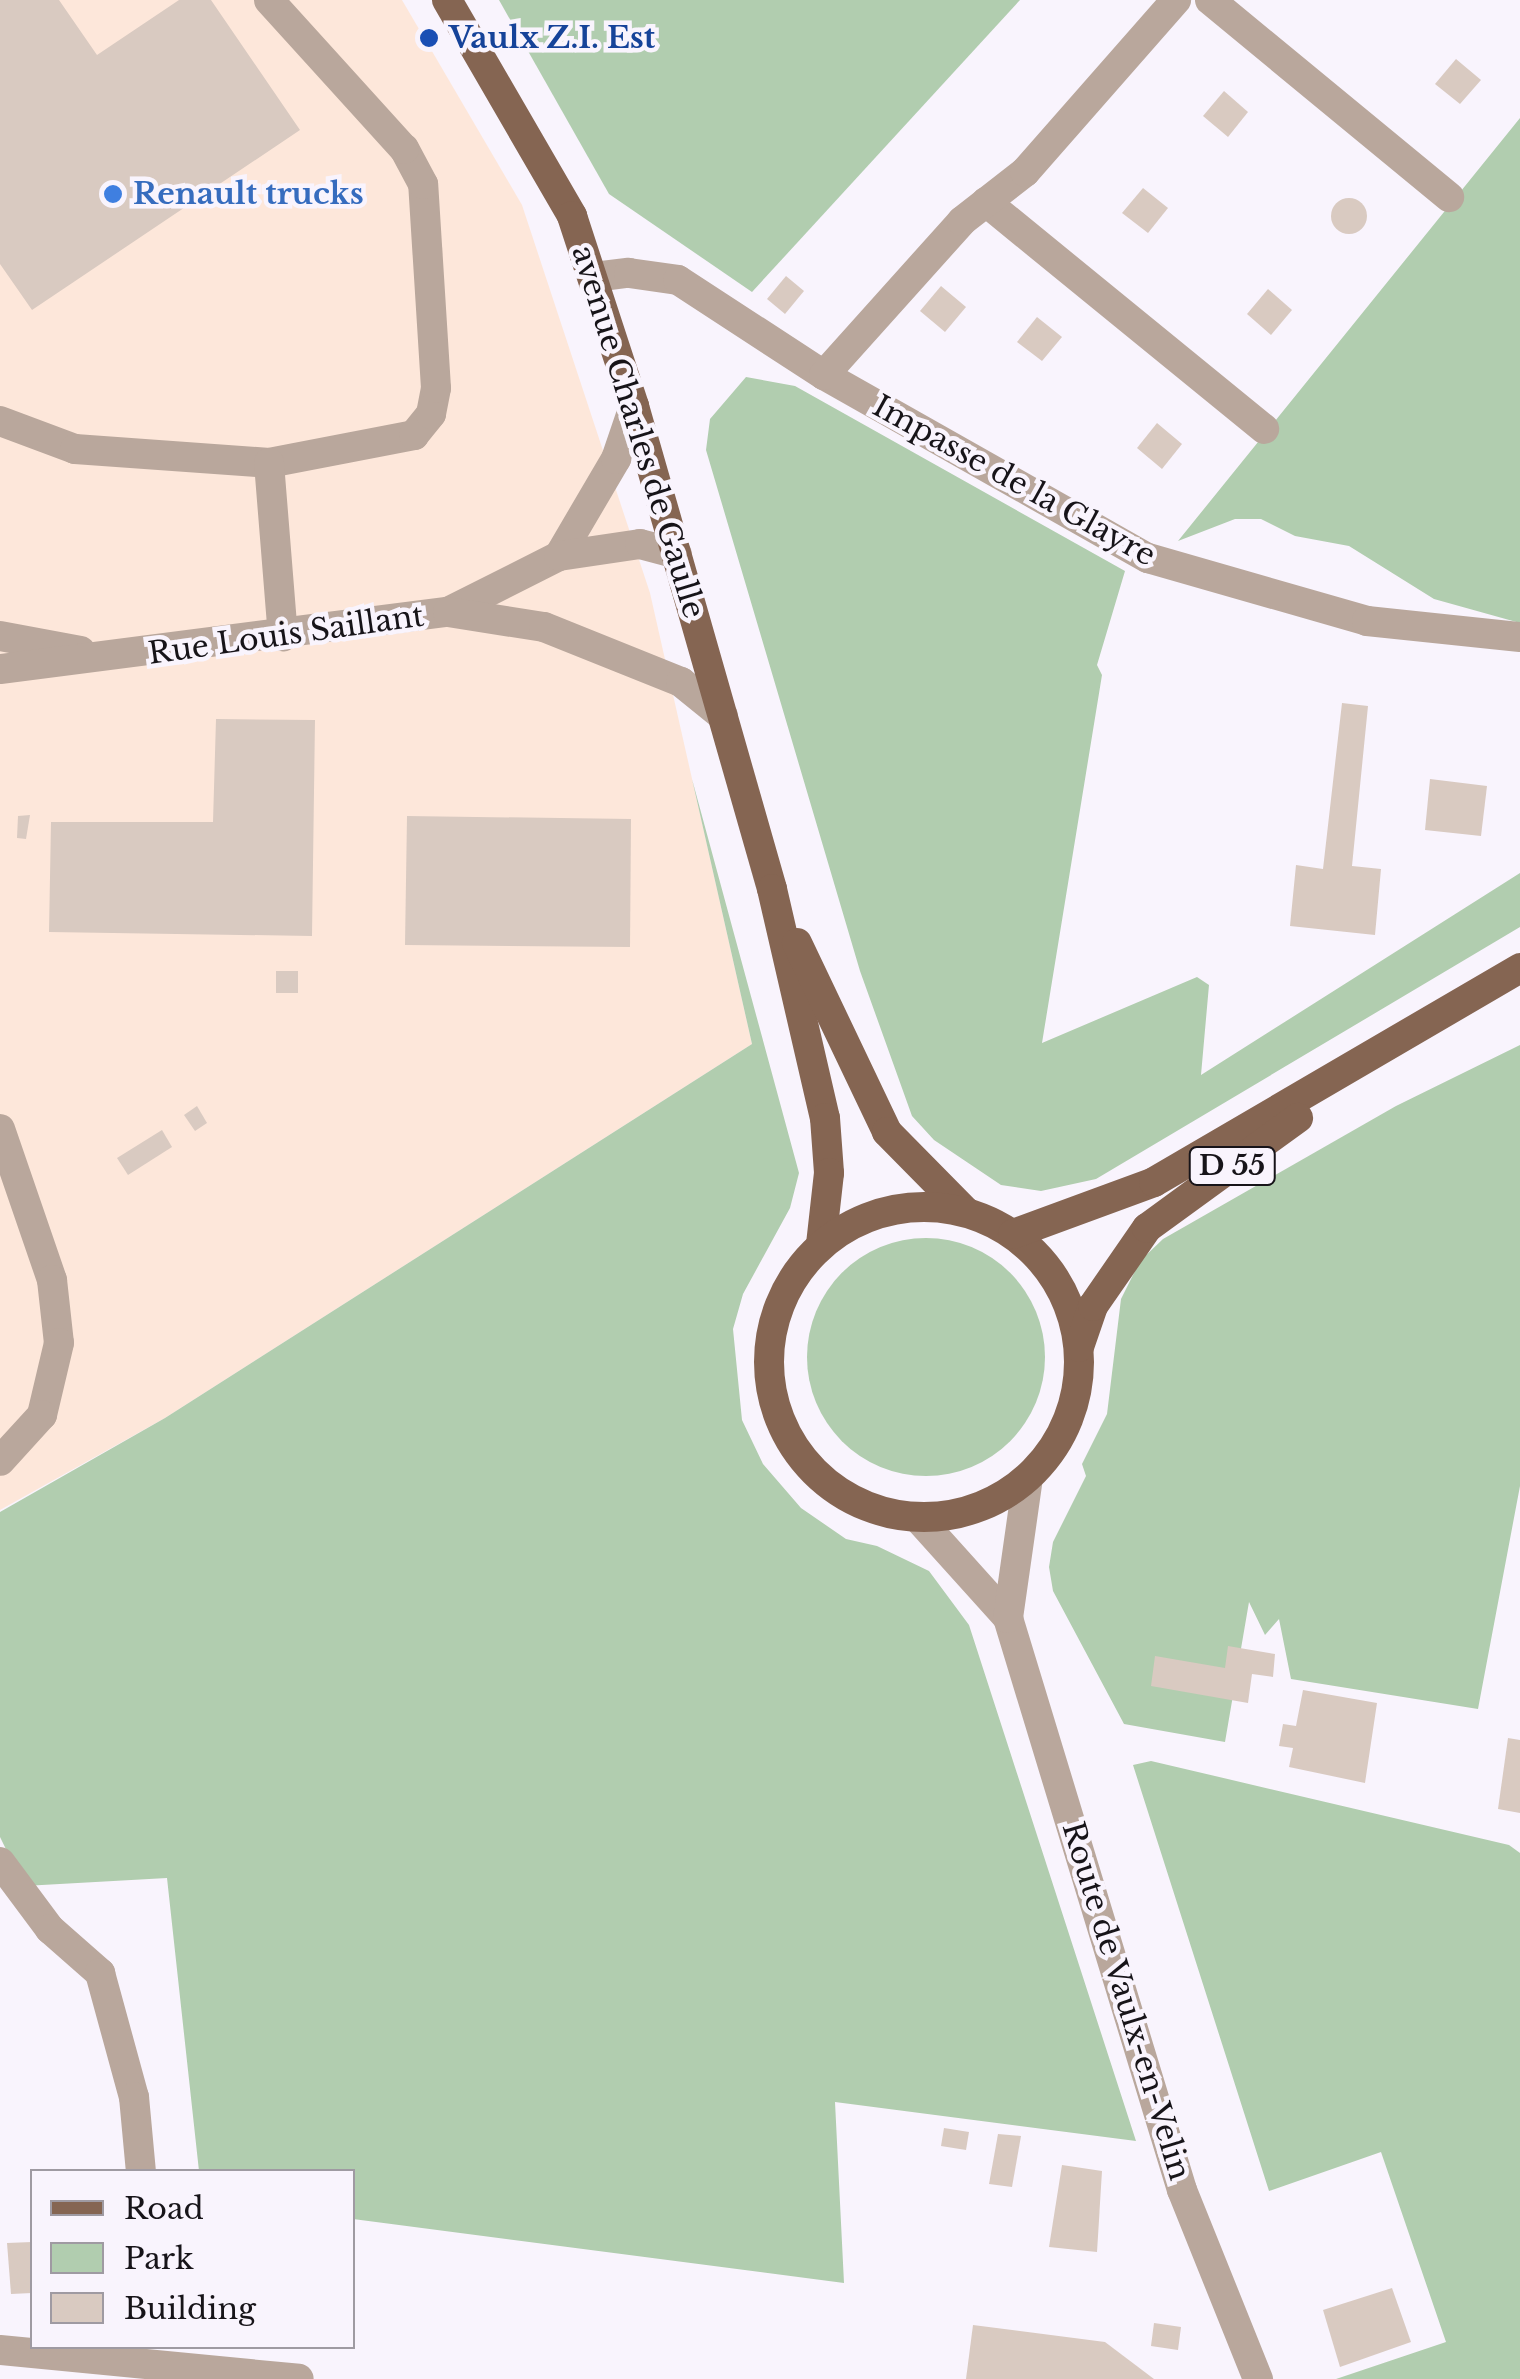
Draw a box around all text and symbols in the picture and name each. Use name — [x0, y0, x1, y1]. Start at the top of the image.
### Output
place label: Vaulx Z.I. Est — [449, 20, 656, 56]
marker: Vaulx Z.I. Est — [418, 27, 440, 49]
place label: Renault trucks — [133, 176, 364, 212]
marker: Renault trucks — [102, 183, 124, 205]
street label: avenue Charles de Gaulle — [564, 241, 712, 623]
street label: Impasse de la Glayre — [866, 388, 1162, 574]
street label: Rue Louis Saillant — [146, 598, 426, 672]
road number: D 55 — [1187, 1143, 1277, 1189]
street label: Route de Vaulx-en-Velin — [1054, 1817, 1198, 2185]
legend — [30, 2169, 355, 2349]
text: Road — [124, 2190, 204, 2227]
text: Park — [124, 2240, 194, 2277]
text: Building — [124, 2290, 256, 2327]

